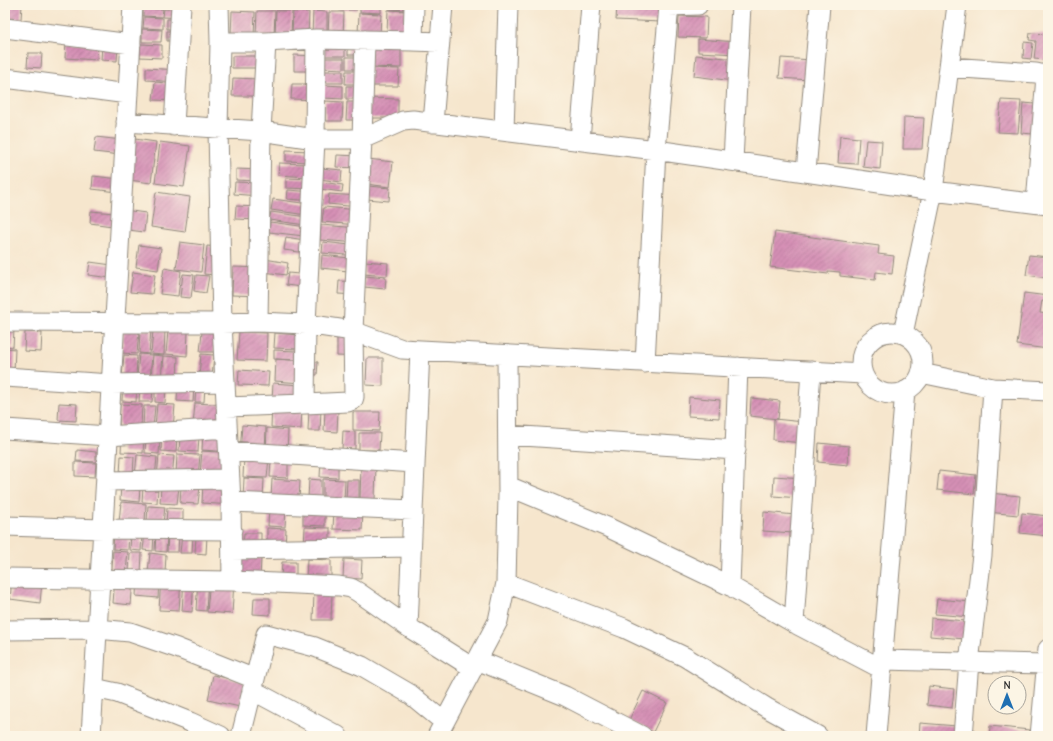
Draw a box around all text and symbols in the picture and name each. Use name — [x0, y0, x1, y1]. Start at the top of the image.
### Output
north arrow — [987, 675, 1027, 715]
text: N — [1003, 679, 1011, 692]

